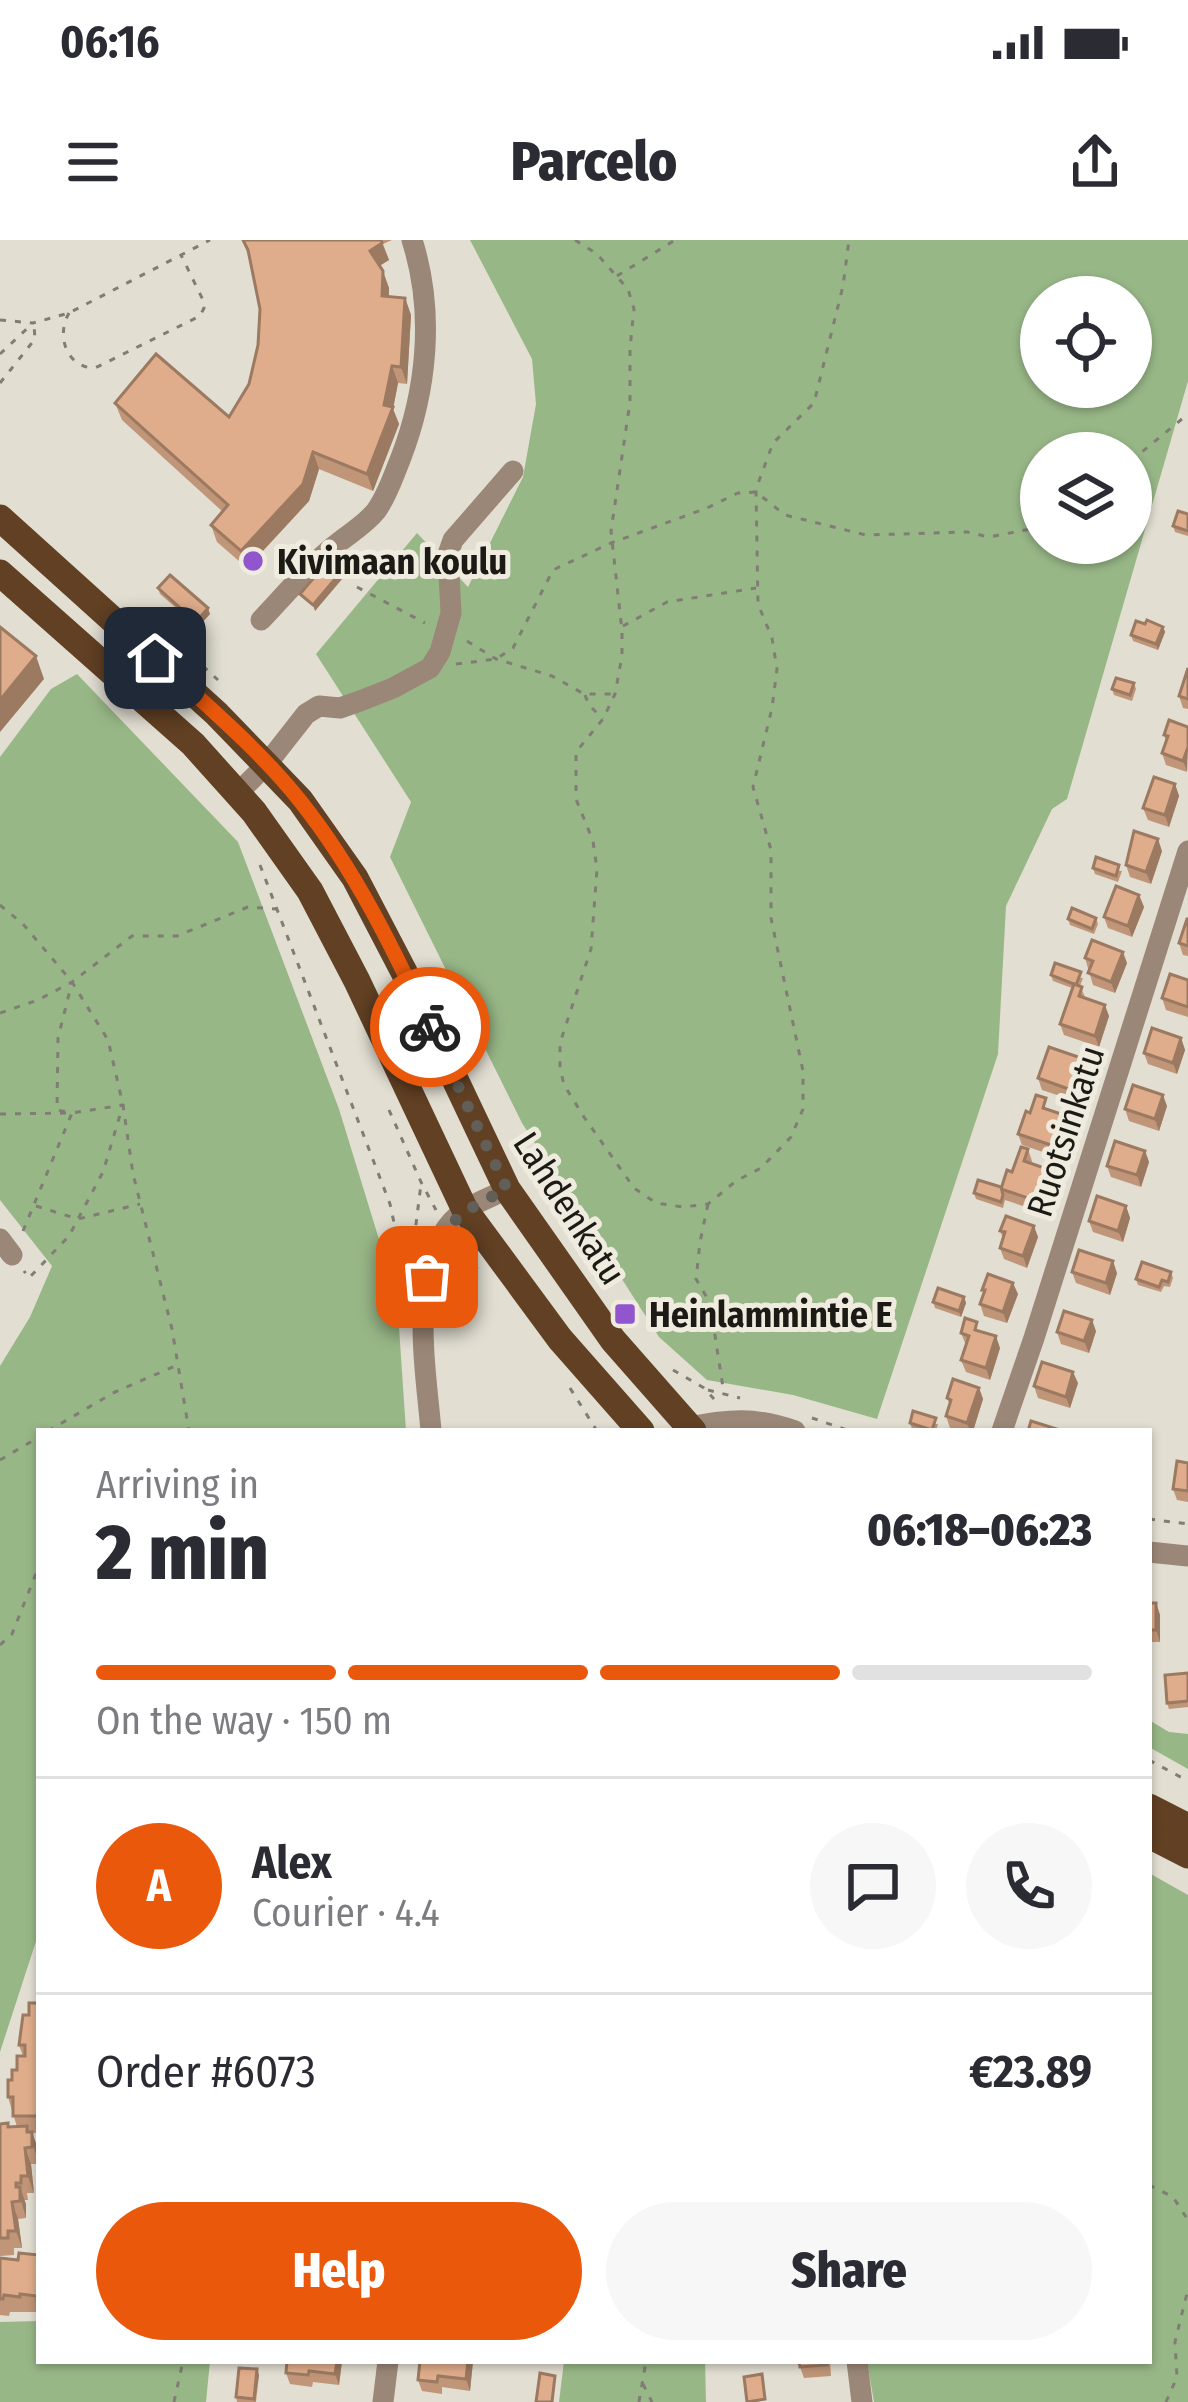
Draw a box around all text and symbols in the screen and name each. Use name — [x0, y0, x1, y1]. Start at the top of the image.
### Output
text: 06:16 — [60, 15, 159, 69]
icon: menu — [60, 129, 126, 195]
icon: share — [1062, 129, 1128, 195]
text: Parcelo — [511, 130, 677, 194]
map controls — [1020, 276, 1152, 564]
button: locate — [1020, 276, 1152, 408]
button: layers — [1020, 432, 1152, 564]
place label: Kivimaan koulu — [277, 540, 507, 584]
marker: Kivimaan koulu — [240, 548, 266, 574]
pin — [104, 607, 206, 709]
icon: home — [122, 625, 188, 691]
courier — [370, 967, 490, 1087]
icon: bike — [397, 994, 463, 1060]
street label: Ruotsinkatu — [1018, 1040, 1114, 1222]
street label: Lahdenkatu — [504, 1124, 635, 1293]
pin — [376, 1226, 478, 1328]
icon: bag — [394, 1244, 460, 1310]
place label: Heinlammintie E — [649, 1293, 893, 1337]
marker: Heinlammintie E — [612, 1301, 638, 1327]
text: Arriving in — [96, 1462, 259, 1508]
text: 06:18–06:23 — [867, 1503, 1092, 1557]
text: 2 min — [96, 1506, 269, 1600]
text: On the way · 150 m — [96, 1698, 392, 1744]
button: chat — [810, 1823, 936, 1949]
button: phone — [966, 1823, 1092, 1949]
text: Alex — [252, 1836, 332, 1890]
text: A — [147, 1859, 171, 1913]
text: Courier · 4.4 — [252, 1890, 440, 1936]
text: Order #6073 — [96, 2045, 316, 2099]
text: €23.89 — [969, 2045, 1092, 2099]
button: Help — [96, 2202, 582, 2340]
button: Share — [606, 2202, 1092, 2340]

